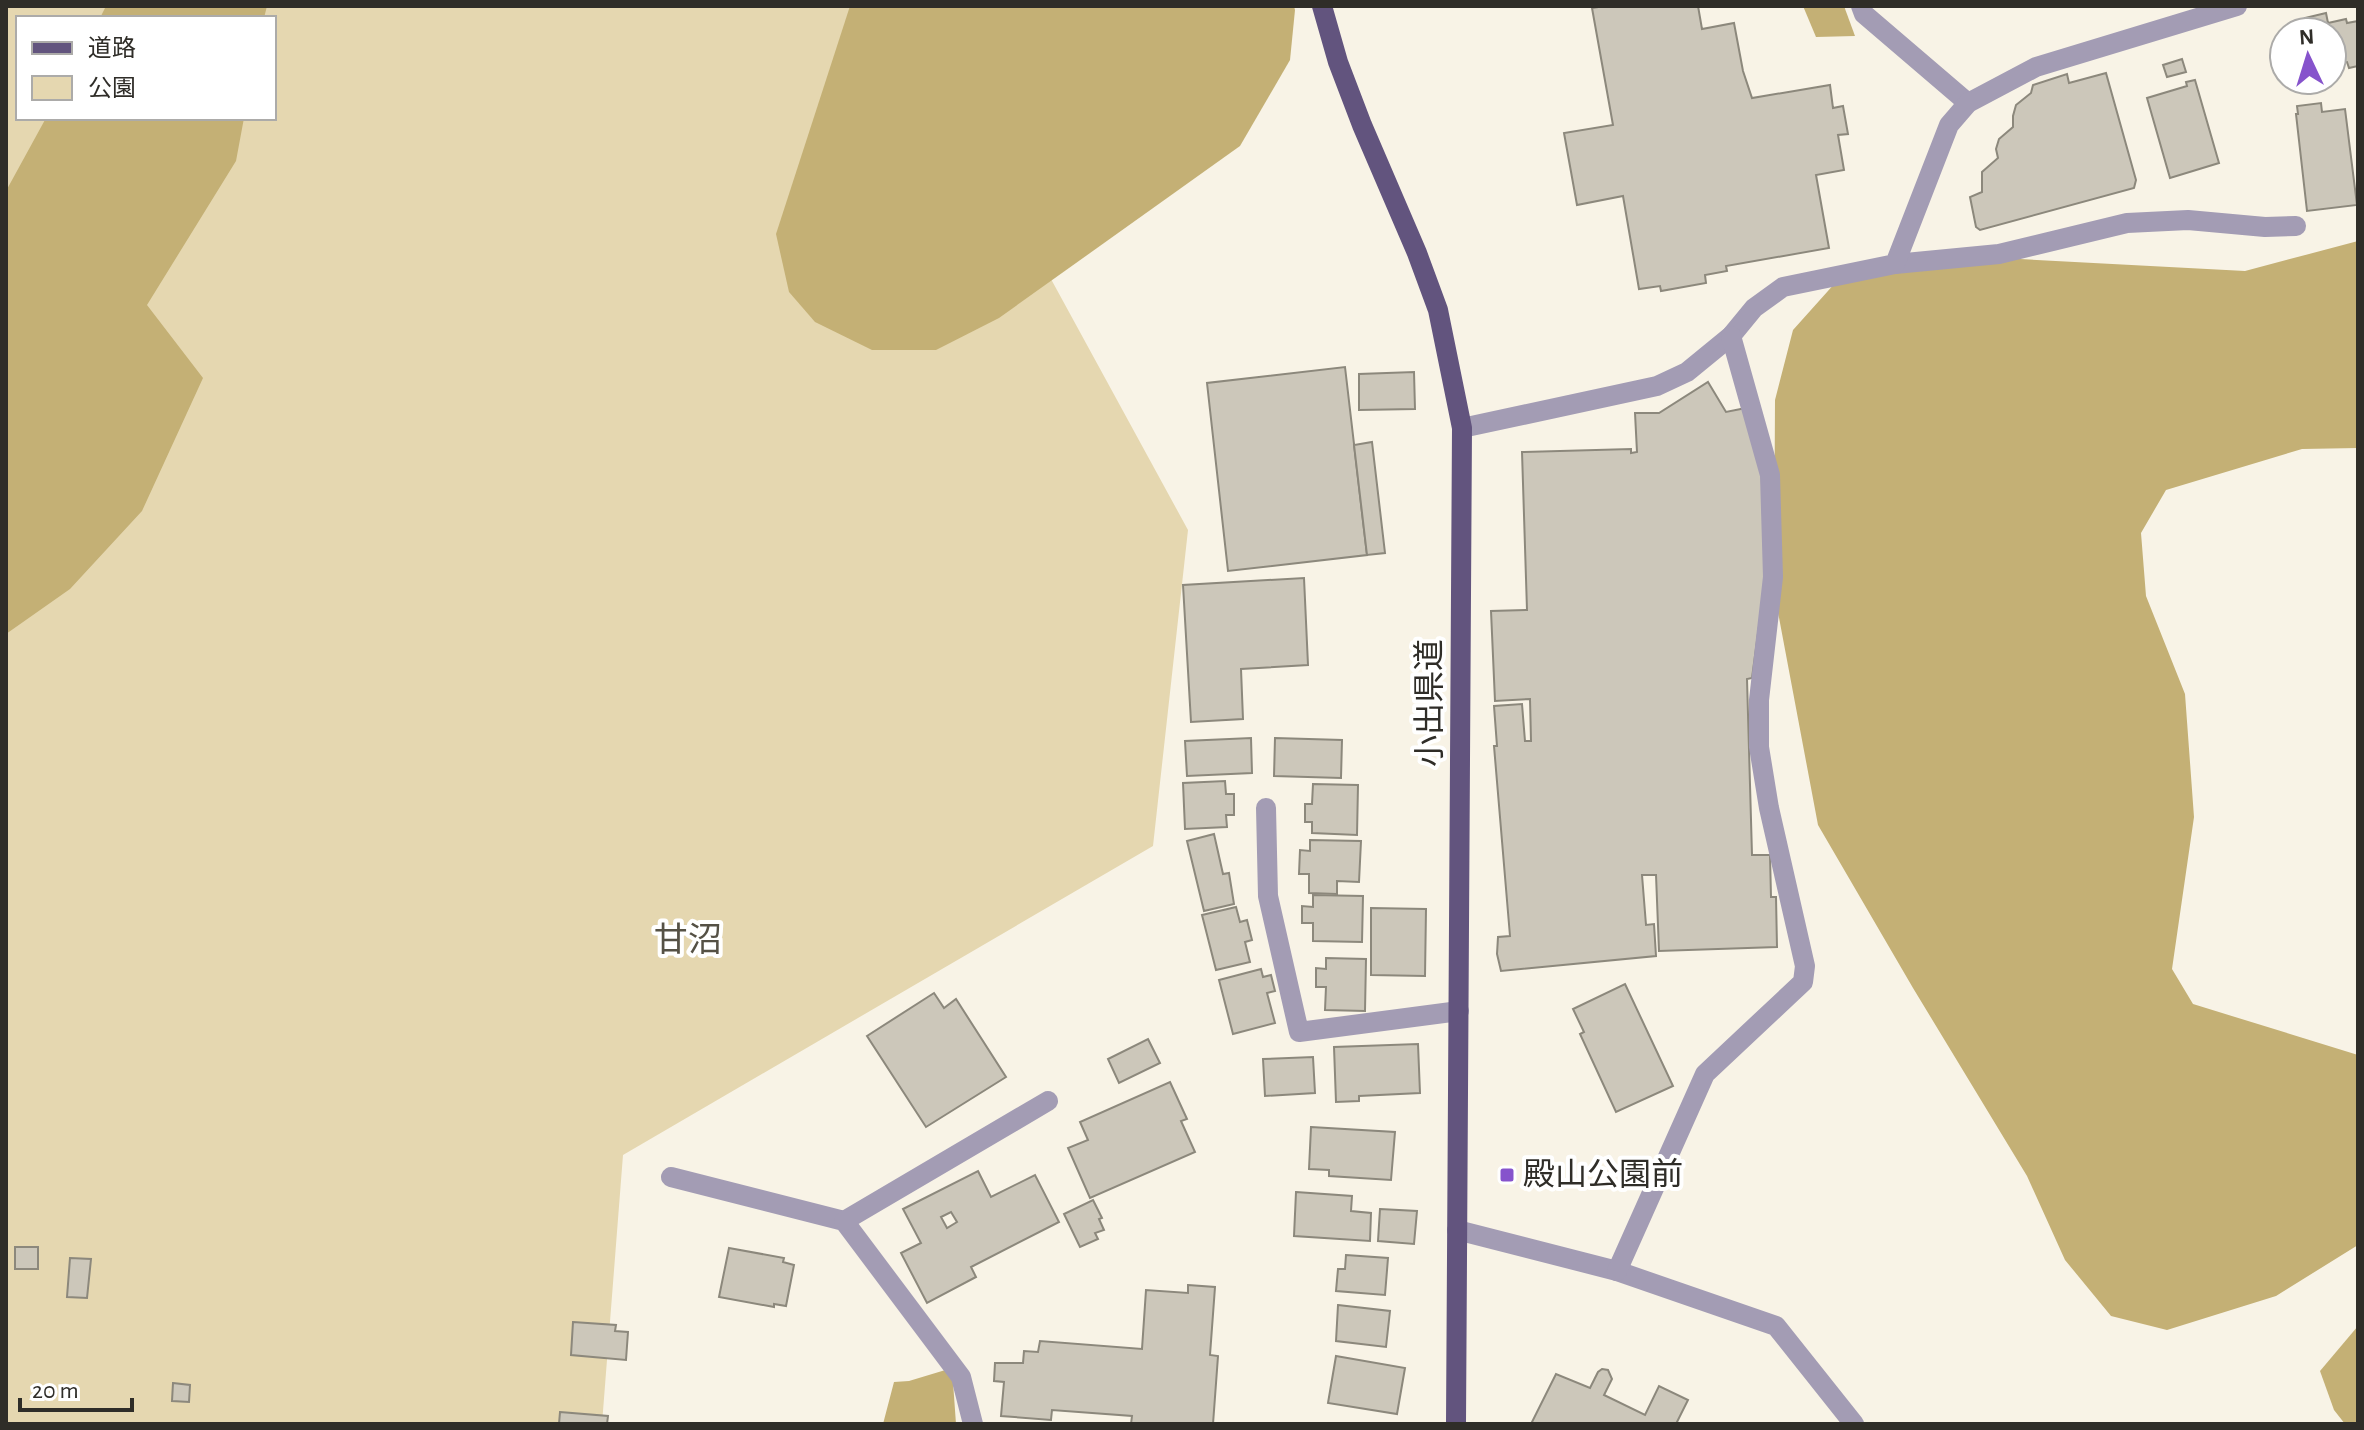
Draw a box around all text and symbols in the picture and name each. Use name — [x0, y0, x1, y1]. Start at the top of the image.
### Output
legend — [16, 16, 276, 120]
north arrow — [2268, 16, 2348, 96]
text: N — [2298, 26, 2315, 49]
text: 道路 — [88, 35, 136, 61]
text: 公園 — [88, 76, 136, 101]
street label: 小出県道 — [1412, 639, 1446, 767]
district label: 甘沼 — [654, 922, 722, 958]
place label: 殿山公園前 — [1523, 1157, 1683, 1191]
marker: 殿山公園前 — [1498, 1166, 1516, 1184]
scale bar — [20, 1362, 132, 1412]
text: 20 m — [32, 1379, 79, 1403]

